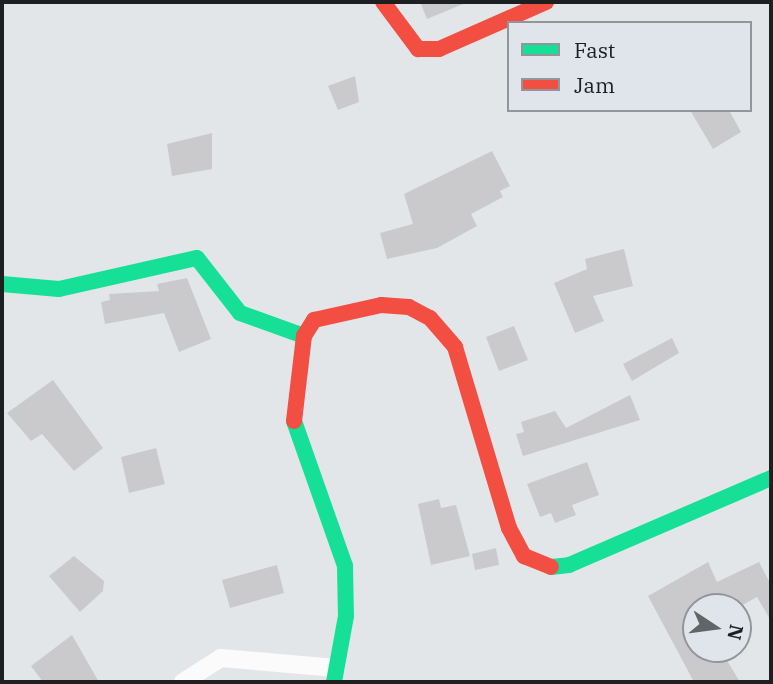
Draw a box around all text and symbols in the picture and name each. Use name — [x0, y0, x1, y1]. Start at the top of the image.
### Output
legend — [507, 21, 752, 112]
text: Fast — [574, 36, 615, 64]
text: Jam — [574, 71, 615, 99]
north arrow — [682, 593, 752, 663]
text: N — [722, 622, 749, 642]

